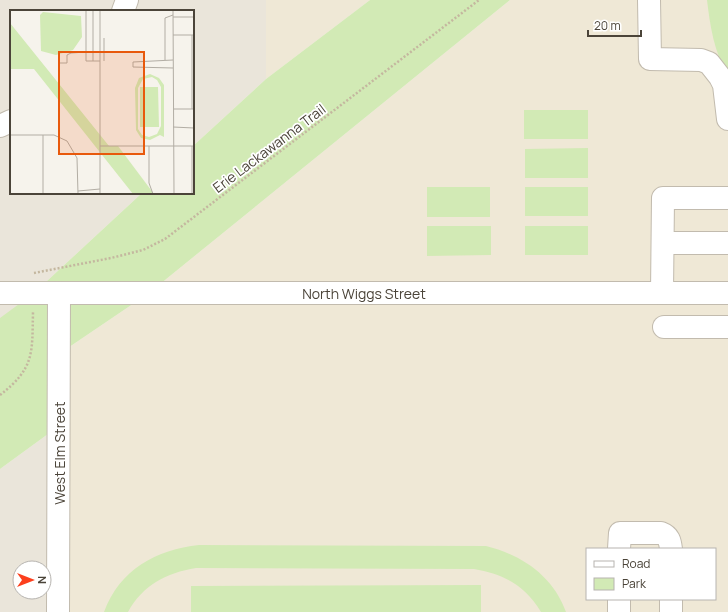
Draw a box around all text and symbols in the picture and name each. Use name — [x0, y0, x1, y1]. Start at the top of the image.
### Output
inset map — [10, 10, 194, 194]
scale bar — [588, 12, 641, 38]
text: 20 m — [594, 17, 621, 34]
street label: Erie Lackawanna Trail — [209, 99, 329, 197]
street label: North Wiggs Street — [302, 284, 426, 303]
street label: West Elm Street — [50, 401, 69, 505]
legend — [586, 548, 716, 600]
text: Road — [622, 555, 650, 572]
north arrow — [12, 560, 52, 600]
text: Park — [622, 575, 647, 592]
text: N — [35, 576, 50, 584]

